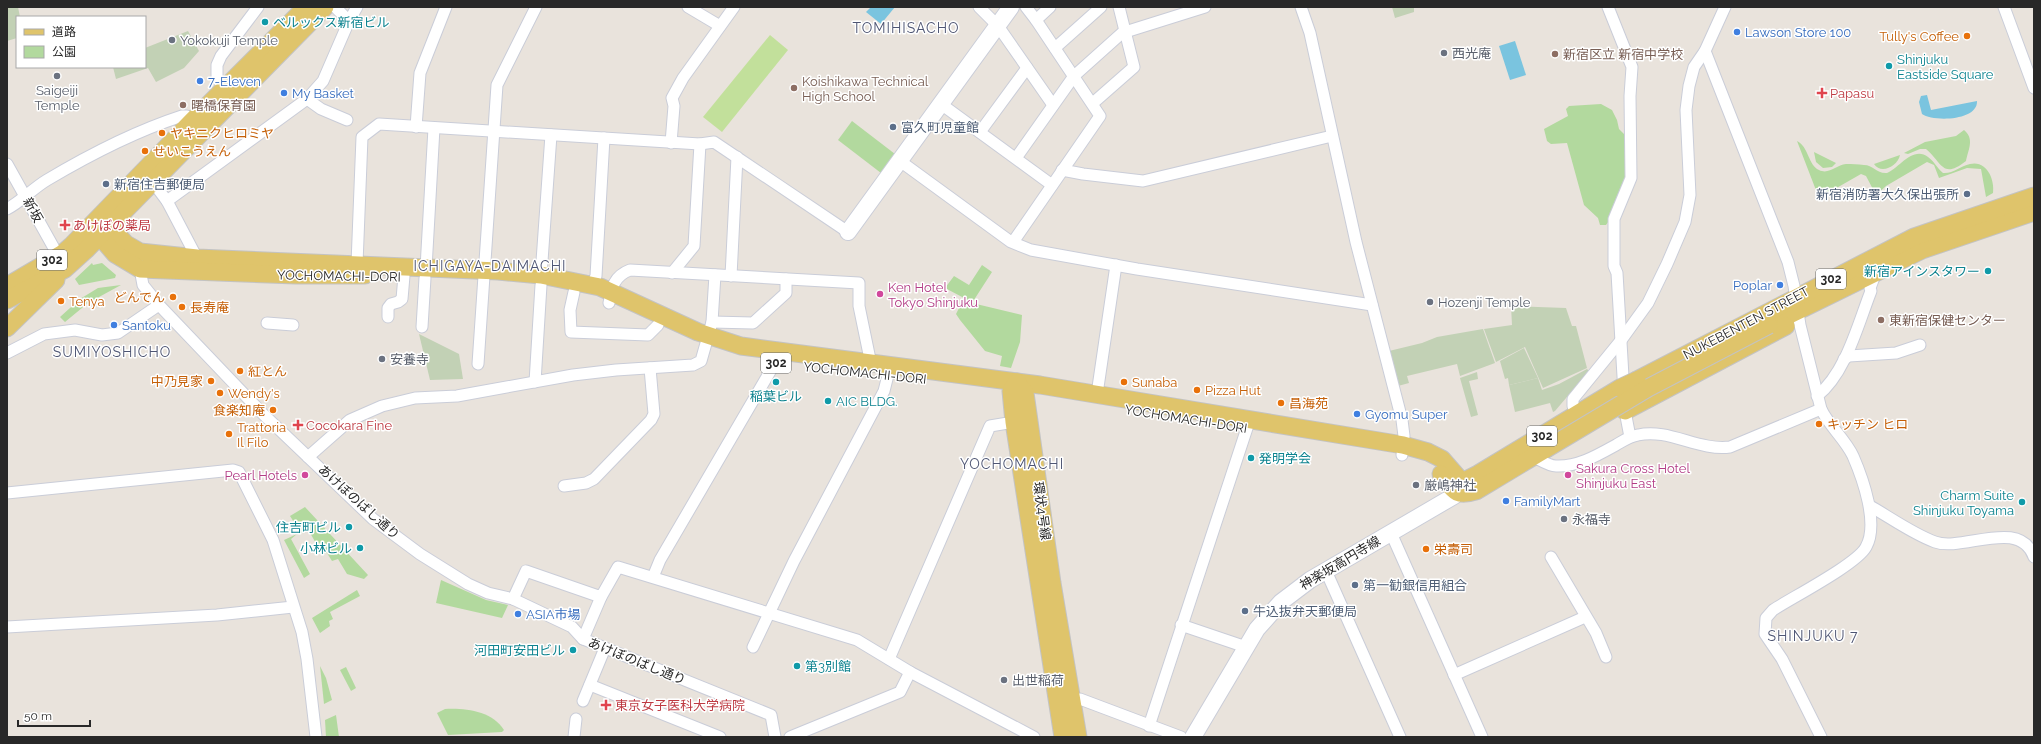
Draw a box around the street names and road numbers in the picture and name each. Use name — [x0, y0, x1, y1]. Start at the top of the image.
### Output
street label: 新坂 — [20, 195, 46, 225]
road number: 302 — [37, 250, 67, 270]
street label: YOCHOMACHI-DORI — [277, 267, 401, 285]
road number: 302 — [1816, 269, 1846, 289]
street label: NUKEBENTEN STREET — [1681, 283, 1811, 362]
road number: 302 — [761, 353, 791, 373]
street label: YOCHOMACHI-DORI — [803, 359, 927, 387]
street label: YOCHOMACHI-DORI — [1124, 402, 1248, 436]
road number: 302 — [1527, 426, 1557, 446]
street label: あけぼのばし通り — [315, 462, 403, 542]
street label: 環状4号線 — [1030, 481, 1054, 541]
street label: 神楽坂高円寺線 — [1297, 533, 1383, 593]
street label: あけぼのばし通り — [586, 635, 688, 687]

